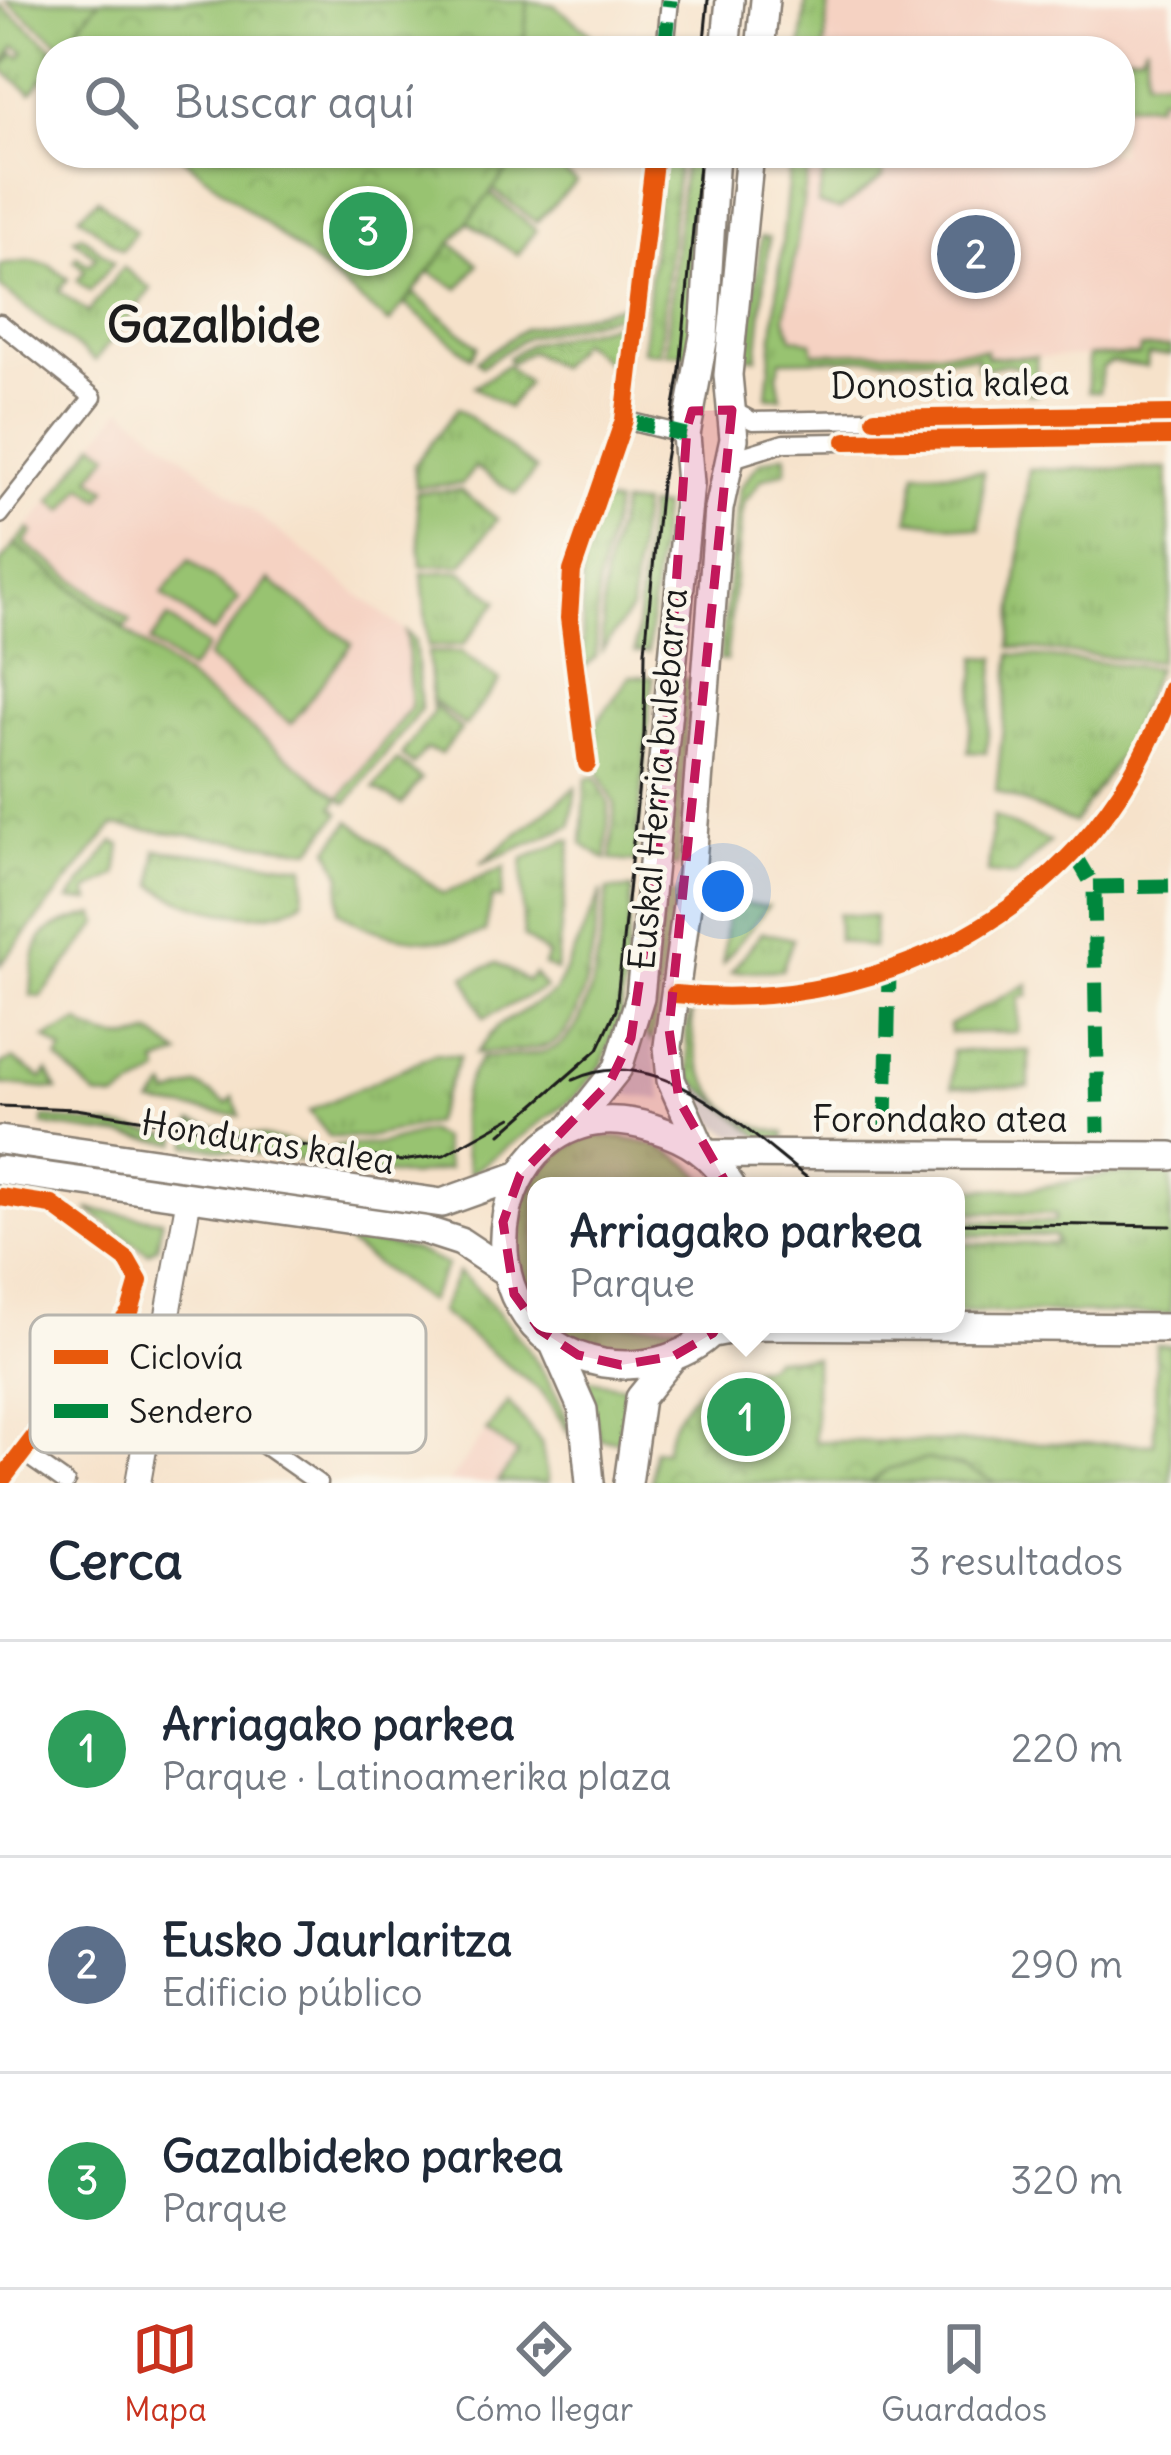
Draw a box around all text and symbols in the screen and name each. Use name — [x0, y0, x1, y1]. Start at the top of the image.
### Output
search box — [36, 36, 1135, 168]
icon: search — [78, 69, 144, 135]
text: Buscar aquí — [174, 74, 414, 130]
pin: 3 — [329, 186, 407, 276]
pin: 2 — [937, 209, 1015, 299]
district label: Gazalbide — [107, 295, 321, 355]
street label: Donostia kalea — [830, 359, 1070, 409]
street label: Euskal Herria bulebarra — [619, 586, 697, 972]
your location — [693, 861, 753, 921]
street label: Forondako atea — [812, 1097, 1068, 1142]
street label: Honduras kalea — [138, 1100, 398, 1184]
popup — [527, 1177, 965, 1333]
text: Arriagako parkea — [570, 1203, 922, 1259]
text: Parque — [570, 1259, 695, 1308]
legend — [30, 1315, 426, 1453]
text: Ciclovía — [129, 1336, 243, 1378]
pin: 1 — [707, 1372, 785, 1462]
text: Sendero — [129, 1390, 253, 1432]
text: Cerca — [48, 1529, 183, 1593]
text: 3 resultados — [909, 1537, 1123, 1586]
text: Arriagako parkea — [162, 1696, 515, 1752]
text: 1 — [79, 1724, 95, 1773]
text: 220 m — [1011, 1724, 1123, 1773]
text: Parque · Latinoamerika plaza — [162, 1752, 671, 1801]
text: Eusko Jaurlaritza — [162, 1912, 512, 1968]
text: 2 — [76, 1940, 98, 1989]
text: 290 m — [1010, 1940, 1123, 1989]
text: Edificio público — [162, 1968, 423, 2017]
text: Gazalbideko parkea — [162, 2128, 563, 2184]
text: 3 — [76, 2156, 98, 2205]
text: 320 m — [1010, 2156, 1123, 2205]
text: Parque — [162, 2184, 287, 2233]
tab: Mapa — [124, 2316, 207, 2430]
tab: Cómo llegar — [455, 2316, 633, 2430]
tab: Guardados — [881, 2316, 1047, 2430]

